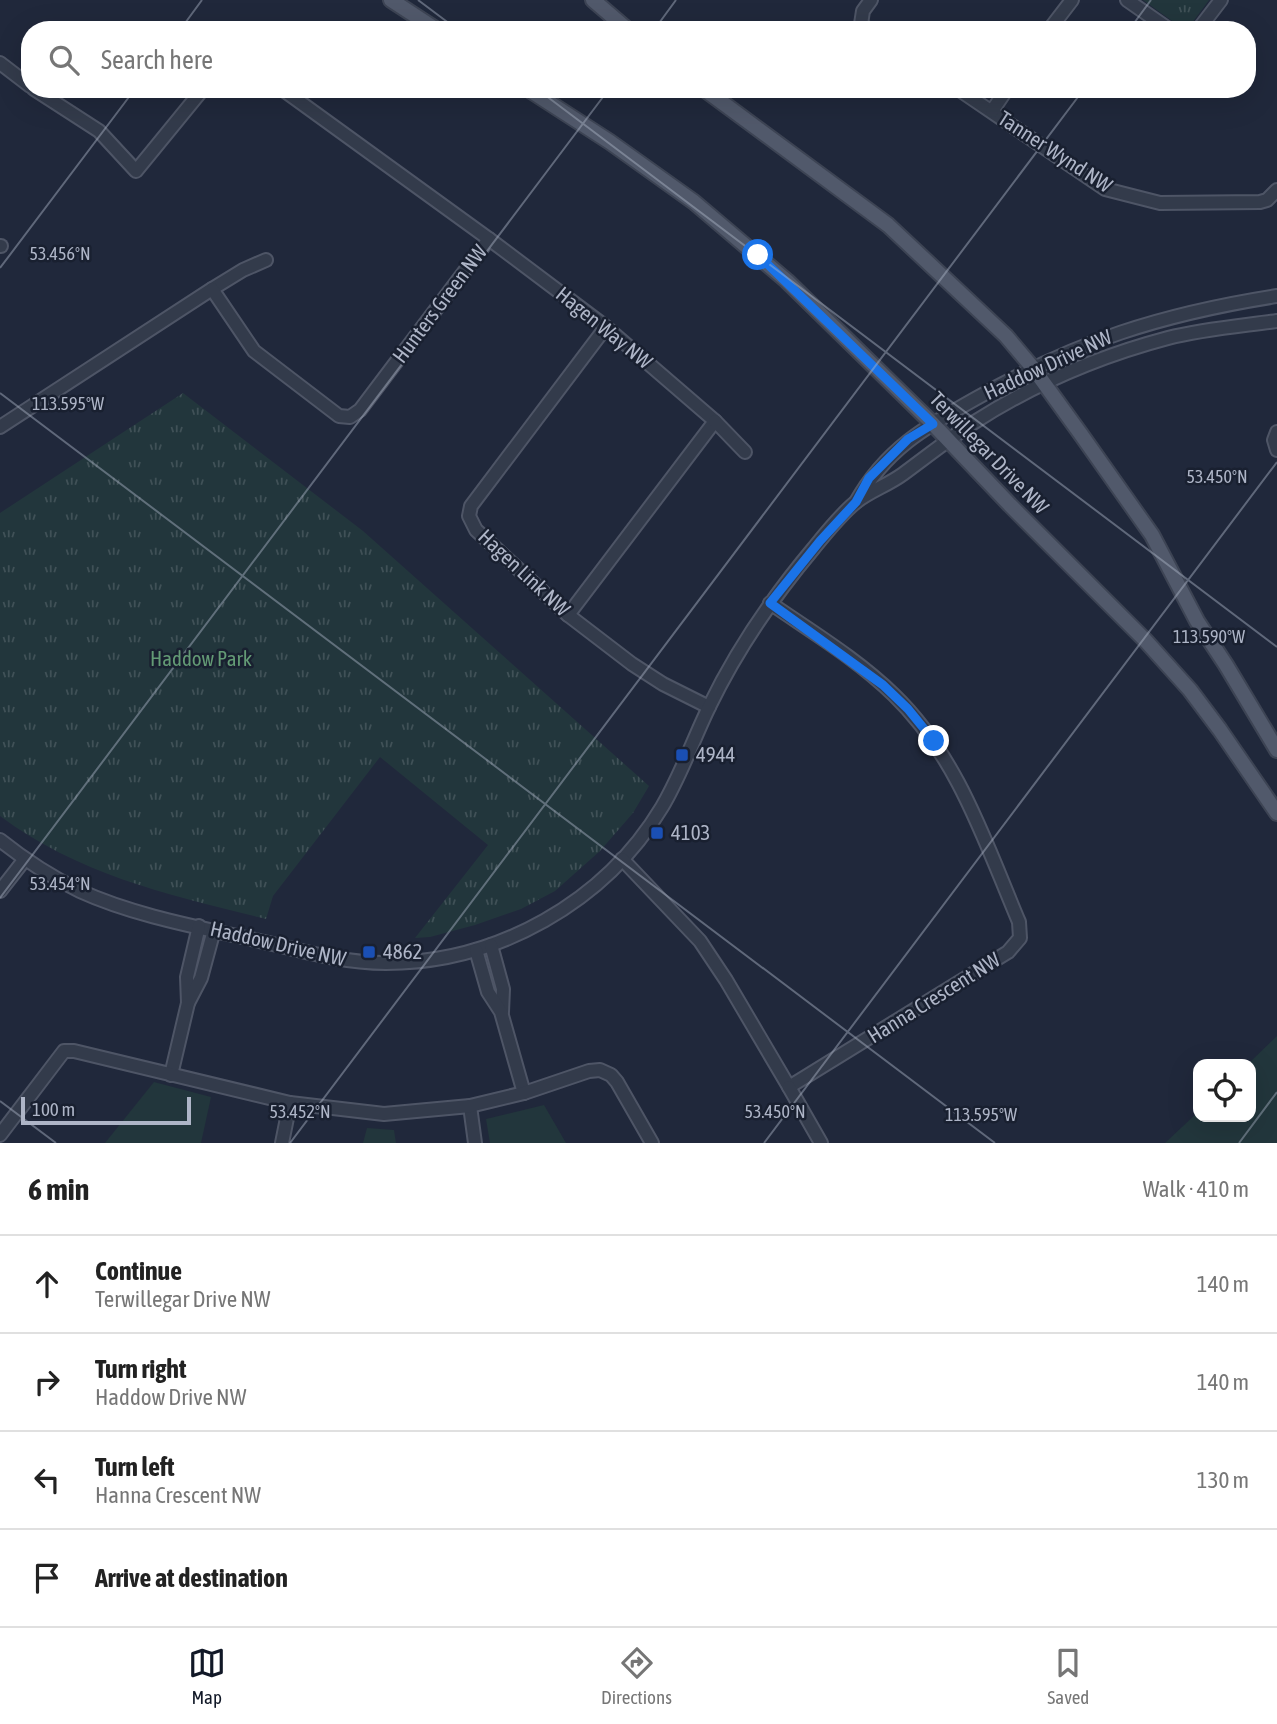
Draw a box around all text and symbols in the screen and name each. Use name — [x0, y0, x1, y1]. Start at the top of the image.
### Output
search box — [21, 21, 1256, 98]
icon: search — [45, 41, 83, 79]
text: Search here — [101, 45, 213, 75]
street label: Tanner Wynd NW — [994, 105, 1118, 197]
street label: Hunters Green NW — [387, 239, 492, 367]
route start — [742, 239, 773, 270]
text: 53.456°N — [29, 243, 91, 264]
street label: Hagen Way NW — [552, 281, 658, 374]
street label: Haddow Drive NW — [980, 324, 1116, 404]
street label: Terwillegar Drive NW — [925, 386, 1055, 519]
text: 113.595°W — [32, 393, 104, 414]
text: 53.450°N — [1186, 466, 1248, 487]
street label: Hagen Link NW — [474, 524, 576, 621]
text: 113.590°W — [1173, 626, 1245, 647]
park label: Haddow Park — [150, 646, 252, 670]
route end — [918, 725, 949, 756]
place label: 4944 — [696, 742, 736, 766]
marker: 4944 — [674, 747, 690, 763]
place label: 4103 — [671, 820, 710, 844]
marker: 4103 — [649, 825, 665, 841]
text: 53.454°N — [29, 873, 91, 894]
street label: Haddow Drive NW — [208, 916, 349, 970]
place label: 4862 — [383, 939, 422, 963]
marker: 4862 — [361, 944, 377, 960]
street label: Hanna Crescent NW — [863, 946, 1005, 1047]
map controls — [1193, 1059, 1256, 1122]
button: locate — [1193, 1059, 1256, 1122]
scale bar — [21, 1094, 191, 1126]
text: 100 m — [32, 1098, 75, 1120]
text: 53.452°N — [269, 1101, 331, 1122]
text: 53.450°N — [744, 1101, 806, 1122]
text: 113.595°W — [945, 1104, 1017, 1125]
text: 6 min — [28, 1172, 89, 1206]
text: Walk · 410 m — [1143, 1176, 1249, 1202]
text: Continue — [95, 1256, 182, 1286]
icon: ahead — [28, 1265, 66, 1303]
text: 140 m — [1197, 1271, 1249, 1297]
text: Terwillegar Drive NW — [95, 1286, 270, 1312]
text: Turn right — [95, 1354, 186, 1384]
icon: right — [28, 1363, 66, 1401]
text: 140 m — [1197, 1369, 1249, 1395]
text: Haddow Drive NW — [95, 1384, 246, 1410]
text: Turn left — [95, 1452, 175, 1482]
icon: left — [28, 1461, 66, 1499]
text: 130 m — [1197, 1467, 1249, 1493]
text: Hanna Crescent NW — [95, 1482, 261, 1508]
icon: arrive — [28, 1559, 66, 1597]
text: Arrive at destination — [95, 1563, 288, 1593]
tab: Map — [188, 1644, 226, 1708]
tab: Directions — [601, 1644, 672, 1708]
tab: Saved — [1047, 1644, 1089, 1708]

